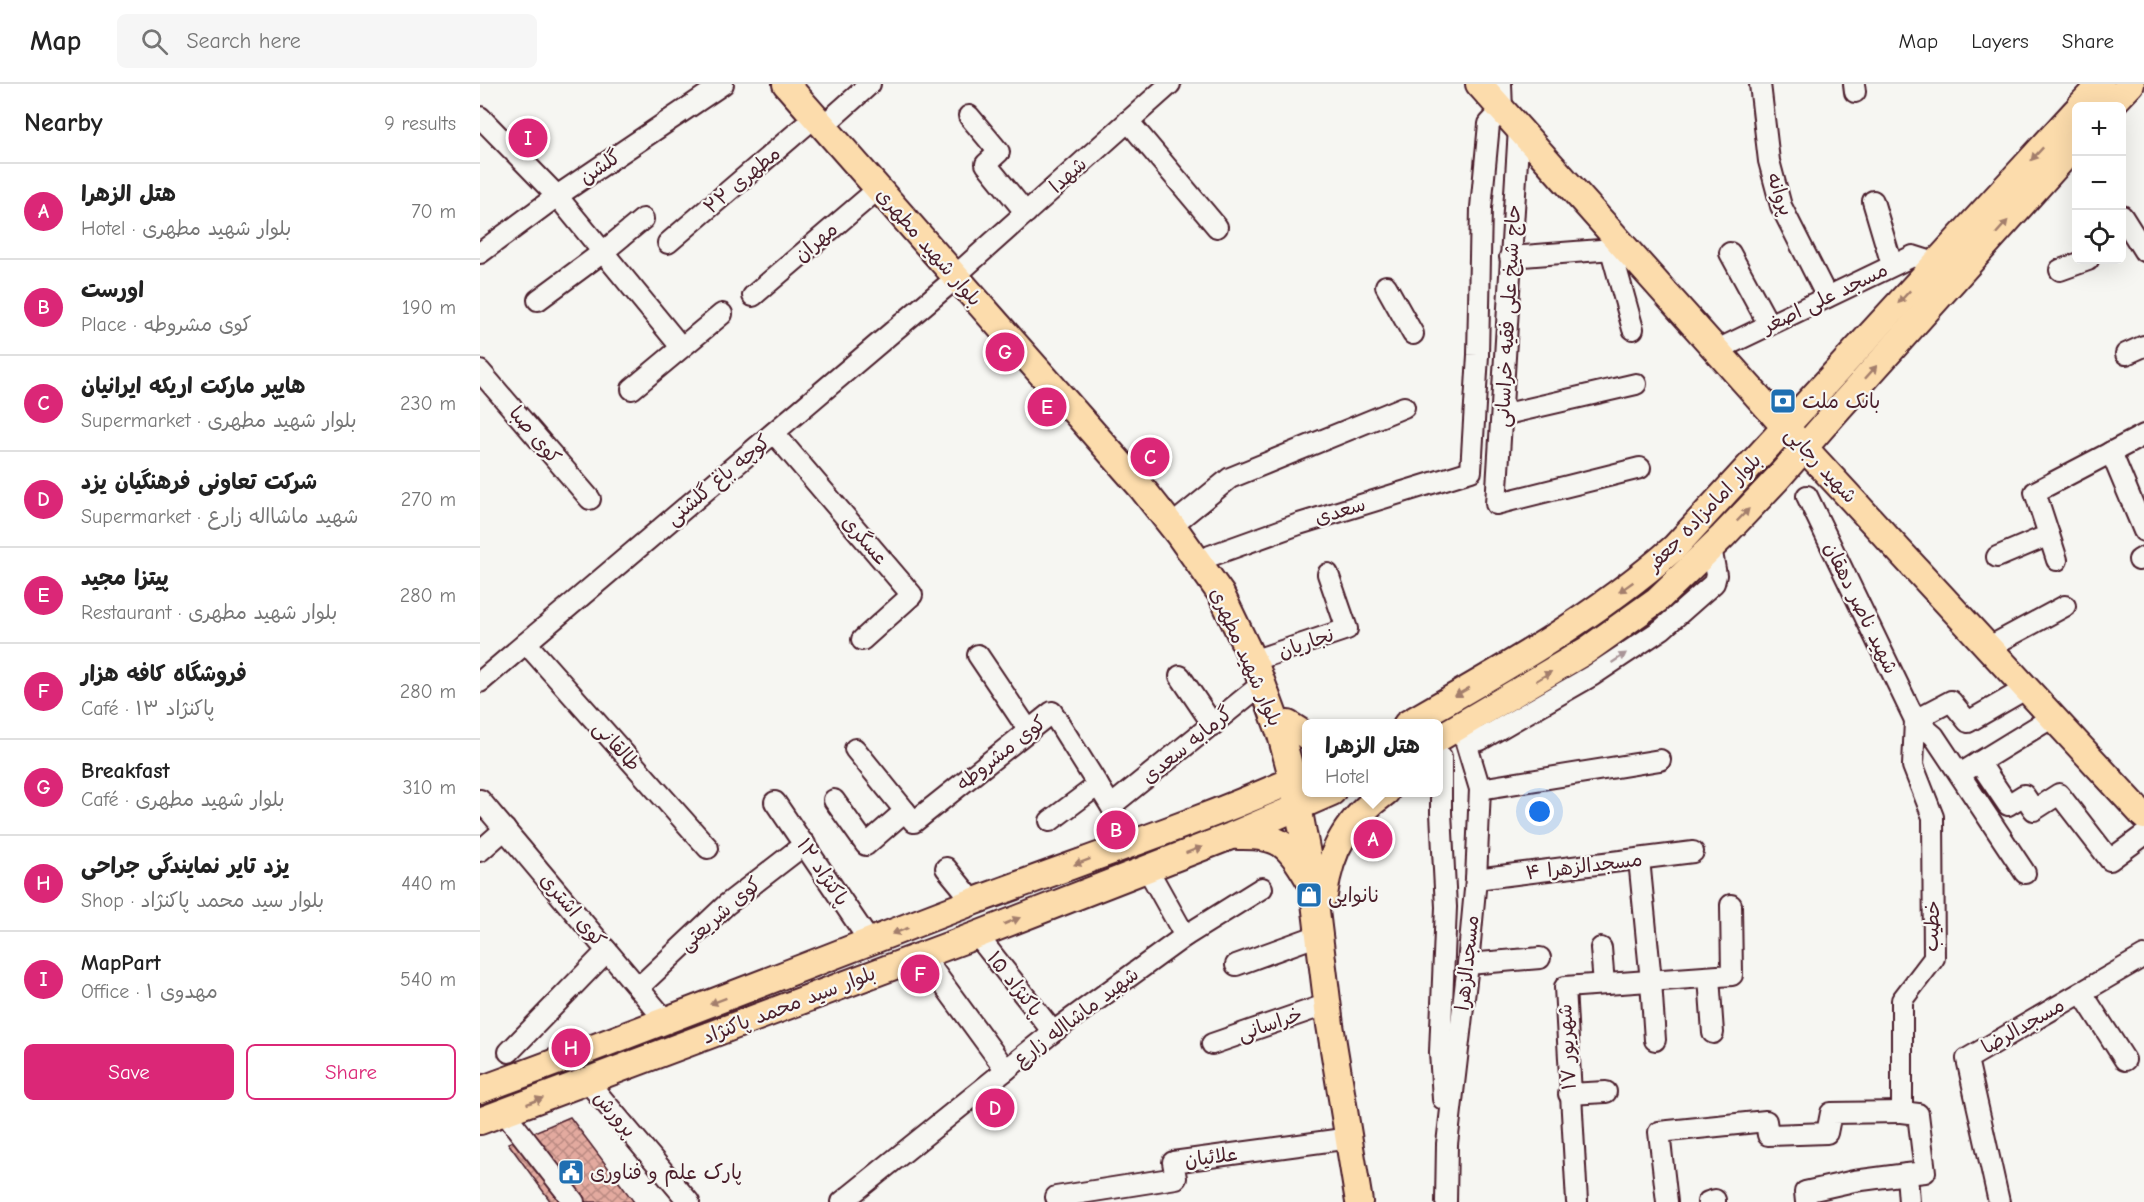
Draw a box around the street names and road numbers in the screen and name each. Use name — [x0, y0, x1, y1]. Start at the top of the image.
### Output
street label: مطهری ۲۲ — [699, 141, 785, 219]
street label: گلشن — [575, 145, 625, 189]
street label: شهدا — [1045, 152, 1091, 198]
street label: پروانه — [1761, 169, 1798, 219]
street label: بلوار شهید مطهری — [871, 183, 987, 311]
street label: حاج شیخ علی فقیه خراسانی — [1491, 204, 1527, 428]
street label: مهران — [790, 217, 842, 267]
street label: مسجد علی اصغر — [1757, 258, 1892, 340]
street label: کوی صبا — [504, 402, 566, 468]
street label: شهید رجایی — [1779, 422, 1862, 508]
street label: کوچه باغ گلشنی — [661, 430, 776, 532]
street label: بلوار امامزاده جعفر — [1641, 448, 1766, 577]
street label: سعدی — [1312, 492, 1368, 530]
street label: عسگری — [837, 511, 893, 569]
street label: شهید ناصر دهقان — [1819, 538, 1903, 678]
street label: بلوار شهید مطهری — [1205, 584, 1287, 730]
street label: نجاریان — [1275, 623, 1337, 663]
street label: گرمابه سعدی — [1137, 702, 1237, 788]
street label: کوی مشروطه — [951, 711, 1051, 795]
street label: طالقانی — [588, 716, 645, 776]
street label: پاکنژاد ۱۲ — [791, 834, 854, 911]
street label: مسجدالزهرا ۴ — [1524, 847, 1644, 885]
street label: کوی اشتری — [535, 868, 611, 952]
street label: کوی شریعتی — [674, 872, 766, 957]
street label: خطیب — [1920, 900, 1944, 952]
street label: مسجدالزهرا — [1451, 914, 1483, 1012]
street label: پاکنژاد ۱۵ — [982, 947, 1048, 1022]
street label: بلوار سید محمد پاکنژاد — [699, 961, 879, 1049]
street label: شهید ماشااله زارع — [1009, 962, 1144, 1073]
street label: مسجدالرضا — [1978, 993, 2068, 1059]
street label: خراسانی — [1235, 1002, 1306, 1047]
street label: ۱۷ شهریور — [1553, 1003, 1582, 1091]
street label: پرورش — [588, 1086, 641, 1143]
street label: علائیان — [1183, 1142, 1239, 1172]

